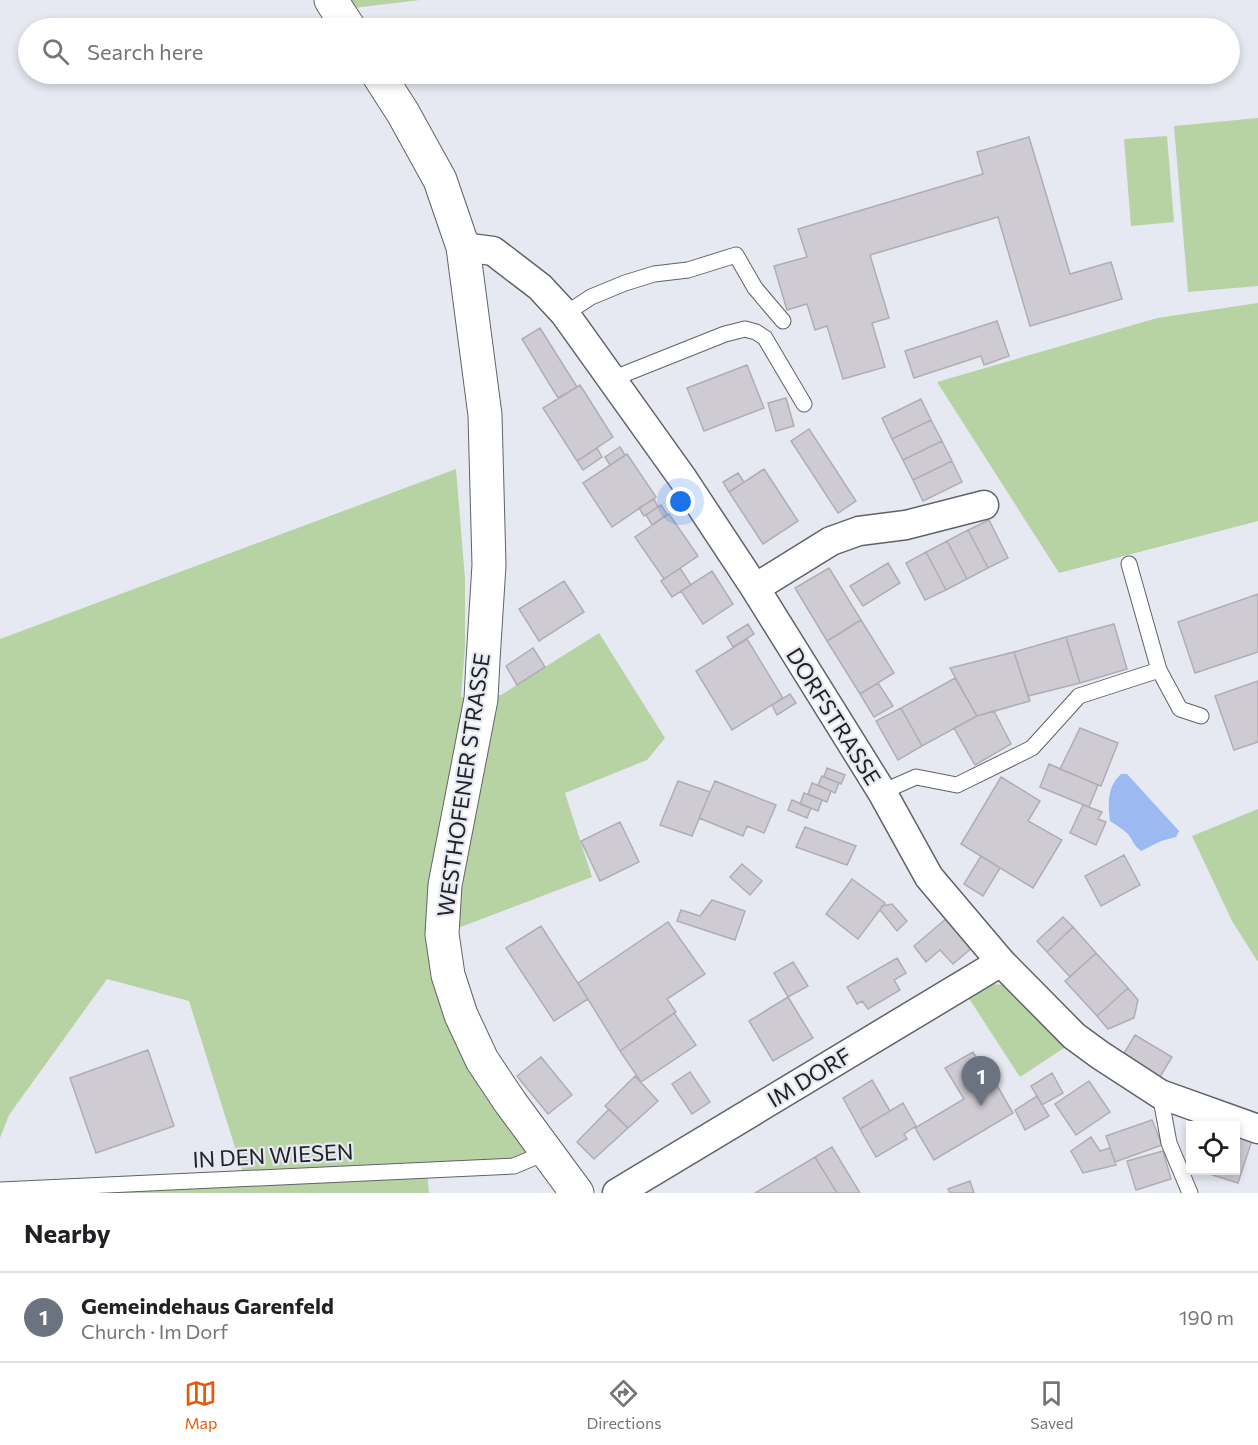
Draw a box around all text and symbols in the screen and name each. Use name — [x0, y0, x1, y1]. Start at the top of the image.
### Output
search box — [18, 18, 1240, 84]
icon: search — [39, 35, 72, 68]
text: Search here — [87, 38, 203, 65]
your location — [666, 487, 695, 516]
street label: DORFSTRASSE — [781, 642, 887, 790]
street label: WESTHOFENER STRASSE — [431, 651, 495, 919]
street label: IM DORF — [762, 1041, 856, 1113]
pin: 1 — [962, 1056, 1000, 1106]
map controls — [1186, 1121, 1240, 1175]
button: locate — [1186, 1121, 1240, 1175]
street label: IN DEN WIESEN — [192, 1137, 354, 1173]
text: Nearby — [24, 1217, 111, 1248]
text: Gemeindehaus Garenfeld — [81, 1292, 334, 1319]
text: 1 — [39, 1305, 48, 1329]
text: 190 m — [1179, 1305, 1234, 1329]
text: Church · Im Dorf — [81, 1319, 228, 1343]
tab: Map — [184, 1377, 217, 1432]
tab: Directions — [586, 1377, 661, 1432]
tab: Saved — [1030, 1377, 1074, 1432]

